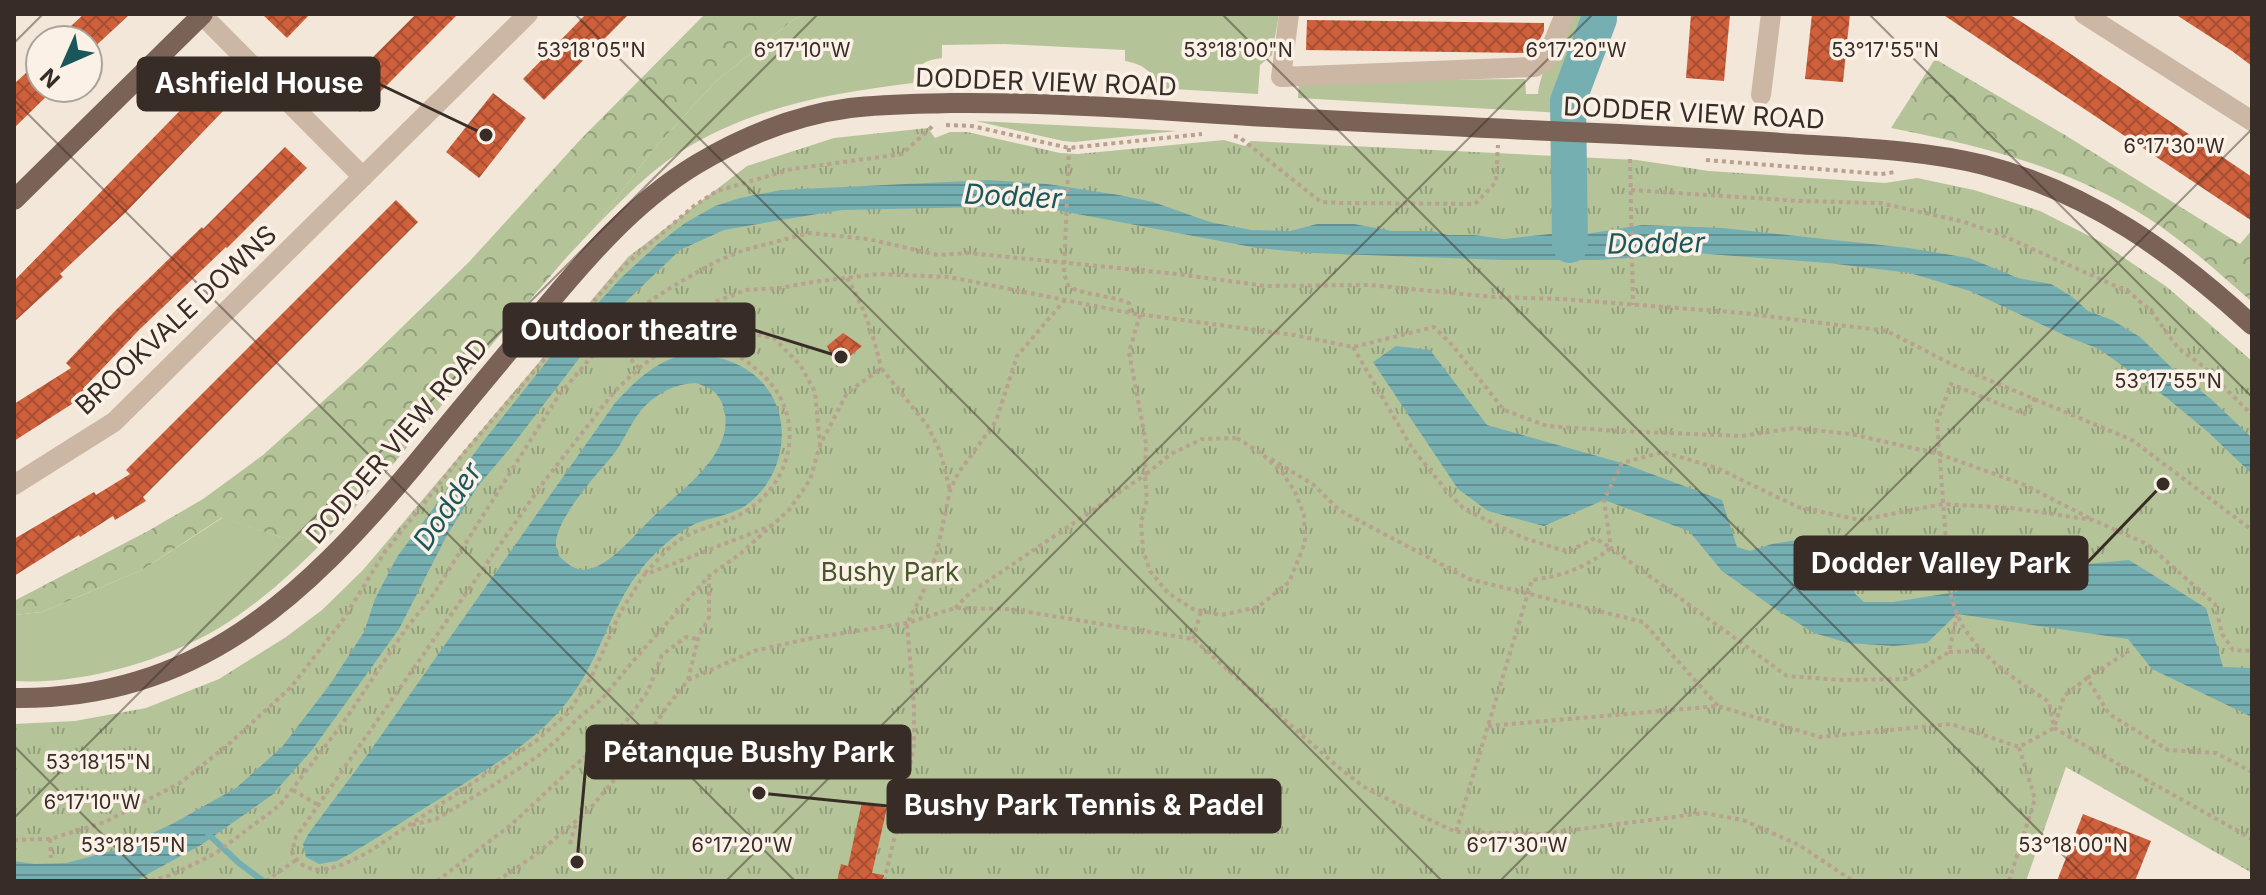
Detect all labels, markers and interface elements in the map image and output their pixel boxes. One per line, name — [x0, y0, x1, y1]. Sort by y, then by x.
north arrow — [24, 24, 104, 104]
text: 53°18'05"N — [537, 38, 646, 62]
text: 6°17'10"W — [754, 38, 851, 62]
text: 53°18'00"N — [1183, 38, 1293, 62]
text: 6°17'20"W — [1526, 38, 1627, 62]
text: 53°17'55"N — [1831, 38, 1939, 62]
callout: Ashfield House — [138, 58, 379, 110]
street label: DODDER VIEW ROAD — [915, 61, 1177, 102]
text: N — [35, 63, 65, 93]
text: Ashfield House — [154, 66, 364, 100]
street label: DODDER VIEW ROAD — [1563, 90, 1826, 135]
text: 6°17'30"W — [2124, 134, 2225, 158]
water label: Dodder — [963, 176, 1064, 216]
street label: BROOKVALE DOWNS — [69, 219, 282, 421]
water label: Dodder — [1607, 225, 1707, 261]
callout: Outdoor theatre — [504, 304, 754, 356]
text: Outdoor theatre — [520, 313, 738, 347]
street label: DODDER VIEW ROAD — [299, 332, 494, 550]
text: 53°17'55"N — [2114, 369, 2222, 393]
water label: Dodder — [406, 455, 489, 556]
callout: Dodder Valley Park — [1795, 537, 2087, 589]
text: Dodder Valley Park — [1811, 546, 2072, 580]
park label: Bushy Park — [821, 556, 959, 587]
callout: Pétanque Bushy Park — [587, 726, 910, 778]
text: Pétanque Bushy Park — [603, 735, 895, 769]
text: 53°18'15"N — [46, 750, 150, 774]
callout: Bushy Park Tennis & Padel — [888, 780, 1280, 832]
text: Bushy Park Tennis & Padel — [904, 788, 1264, 822]
text: 6°17'10"W — [44, 790, 141, 814]
text: 53°18'15"N — [81, 833, 185, 857]
text: 6°17'20"W — [692, 833, 793, 857]
text: 6°17'30"W — [1467, 833, 1568, 857]
text: 53°18'00"N — [2018, 833, 2128, 857]

